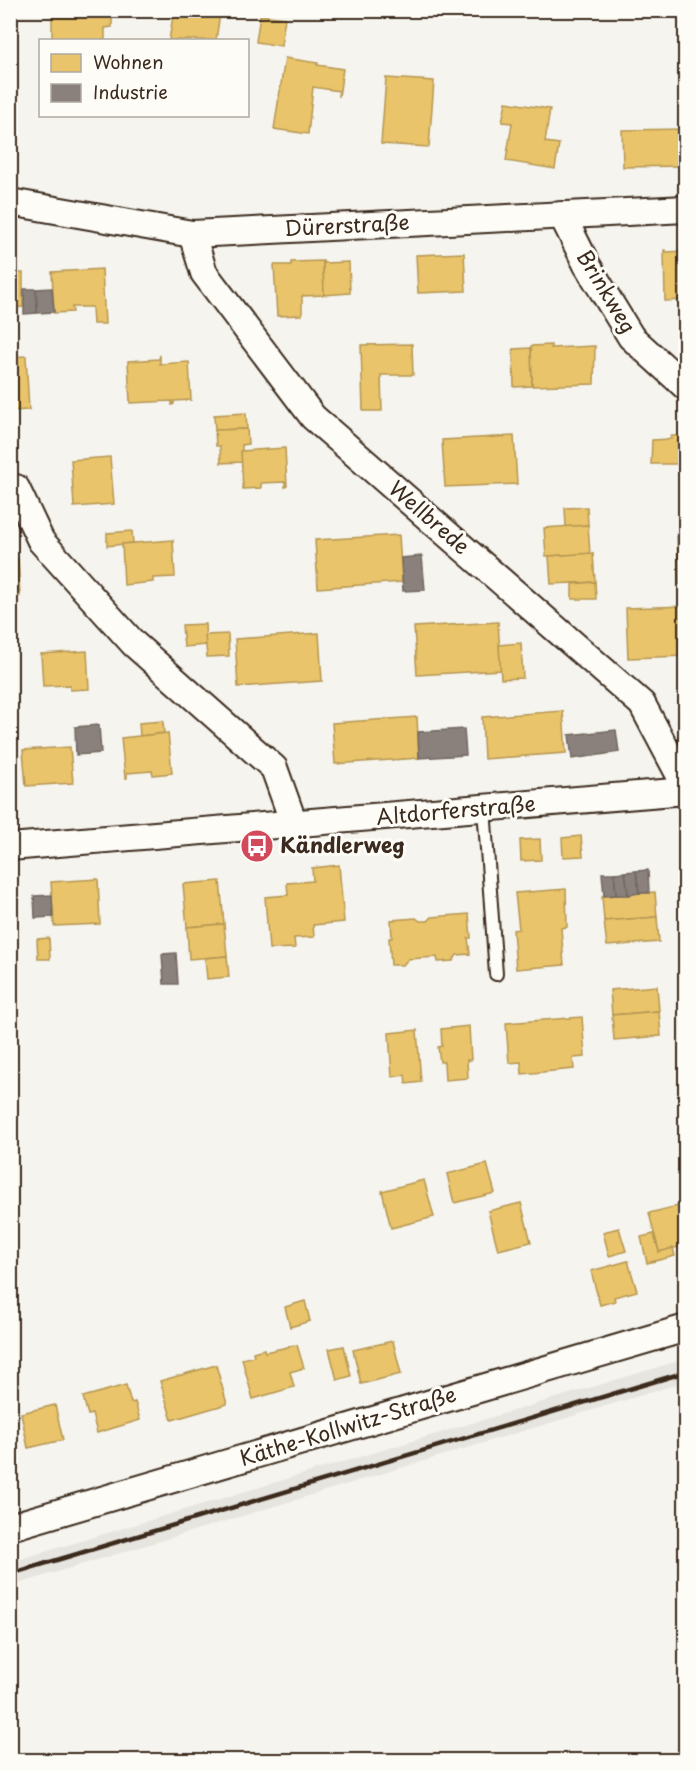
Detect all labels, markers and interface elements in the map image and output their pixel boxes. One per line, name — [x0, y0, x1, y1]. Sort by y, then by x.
legend — [39, 39, 249, 117]
text: Wohnen — [93, 48, 164, 75]
text: Industrie — [93, 78, 168, 105]
street label: Dürerstraße — [284, 205, 410, 243]
street label: Brinkweg — [570, 243, 645, 339]
street label: Wellbrede — [383, 472, 478, 561]
street label: Altdorferstraße — [375, 786, 537, 832]
bus stop icon: Kändlerweg — [239, 828, 275, 864]
place label: Kändlerweg — [280, 828, 405, 860]
street label: Käthe-Kollwitz-Straße — [235, 1377, 460, 1473]

